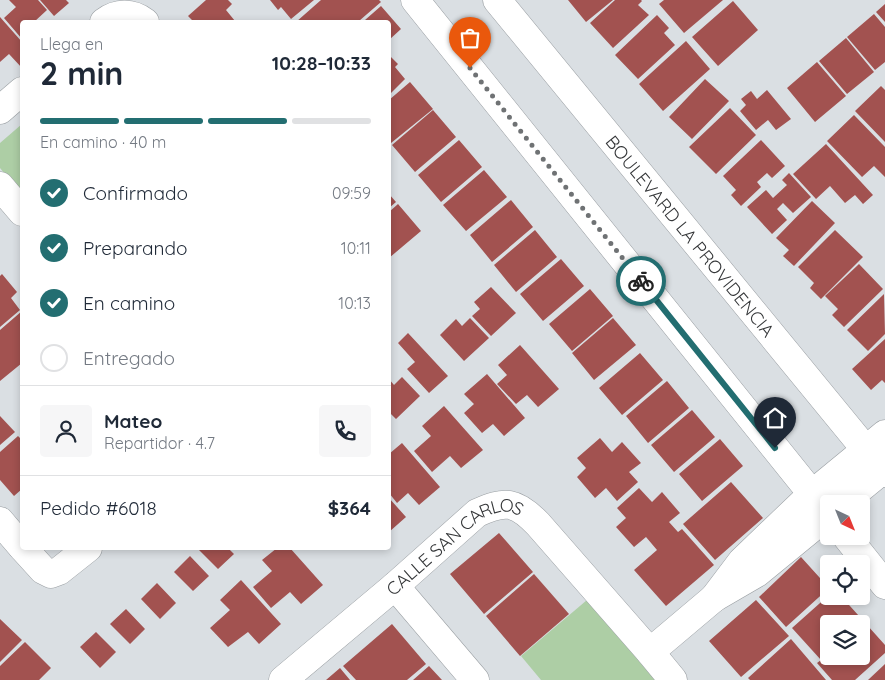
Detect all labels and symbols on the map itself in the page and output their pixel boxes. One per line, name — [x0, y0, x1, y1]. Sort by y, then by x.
pin — [449, 17, 491, 68]
street label: BOULEVARD LA PROVIDENCIA — [601, 130, 780, 342]
courier — [616, 256, 666, 306]
pin — [754, 397, 796, 448]
street label: CALLE SAN CARLOS — [381, 493, 528, 600]
north arrow — [820, 495, 870, 545]

